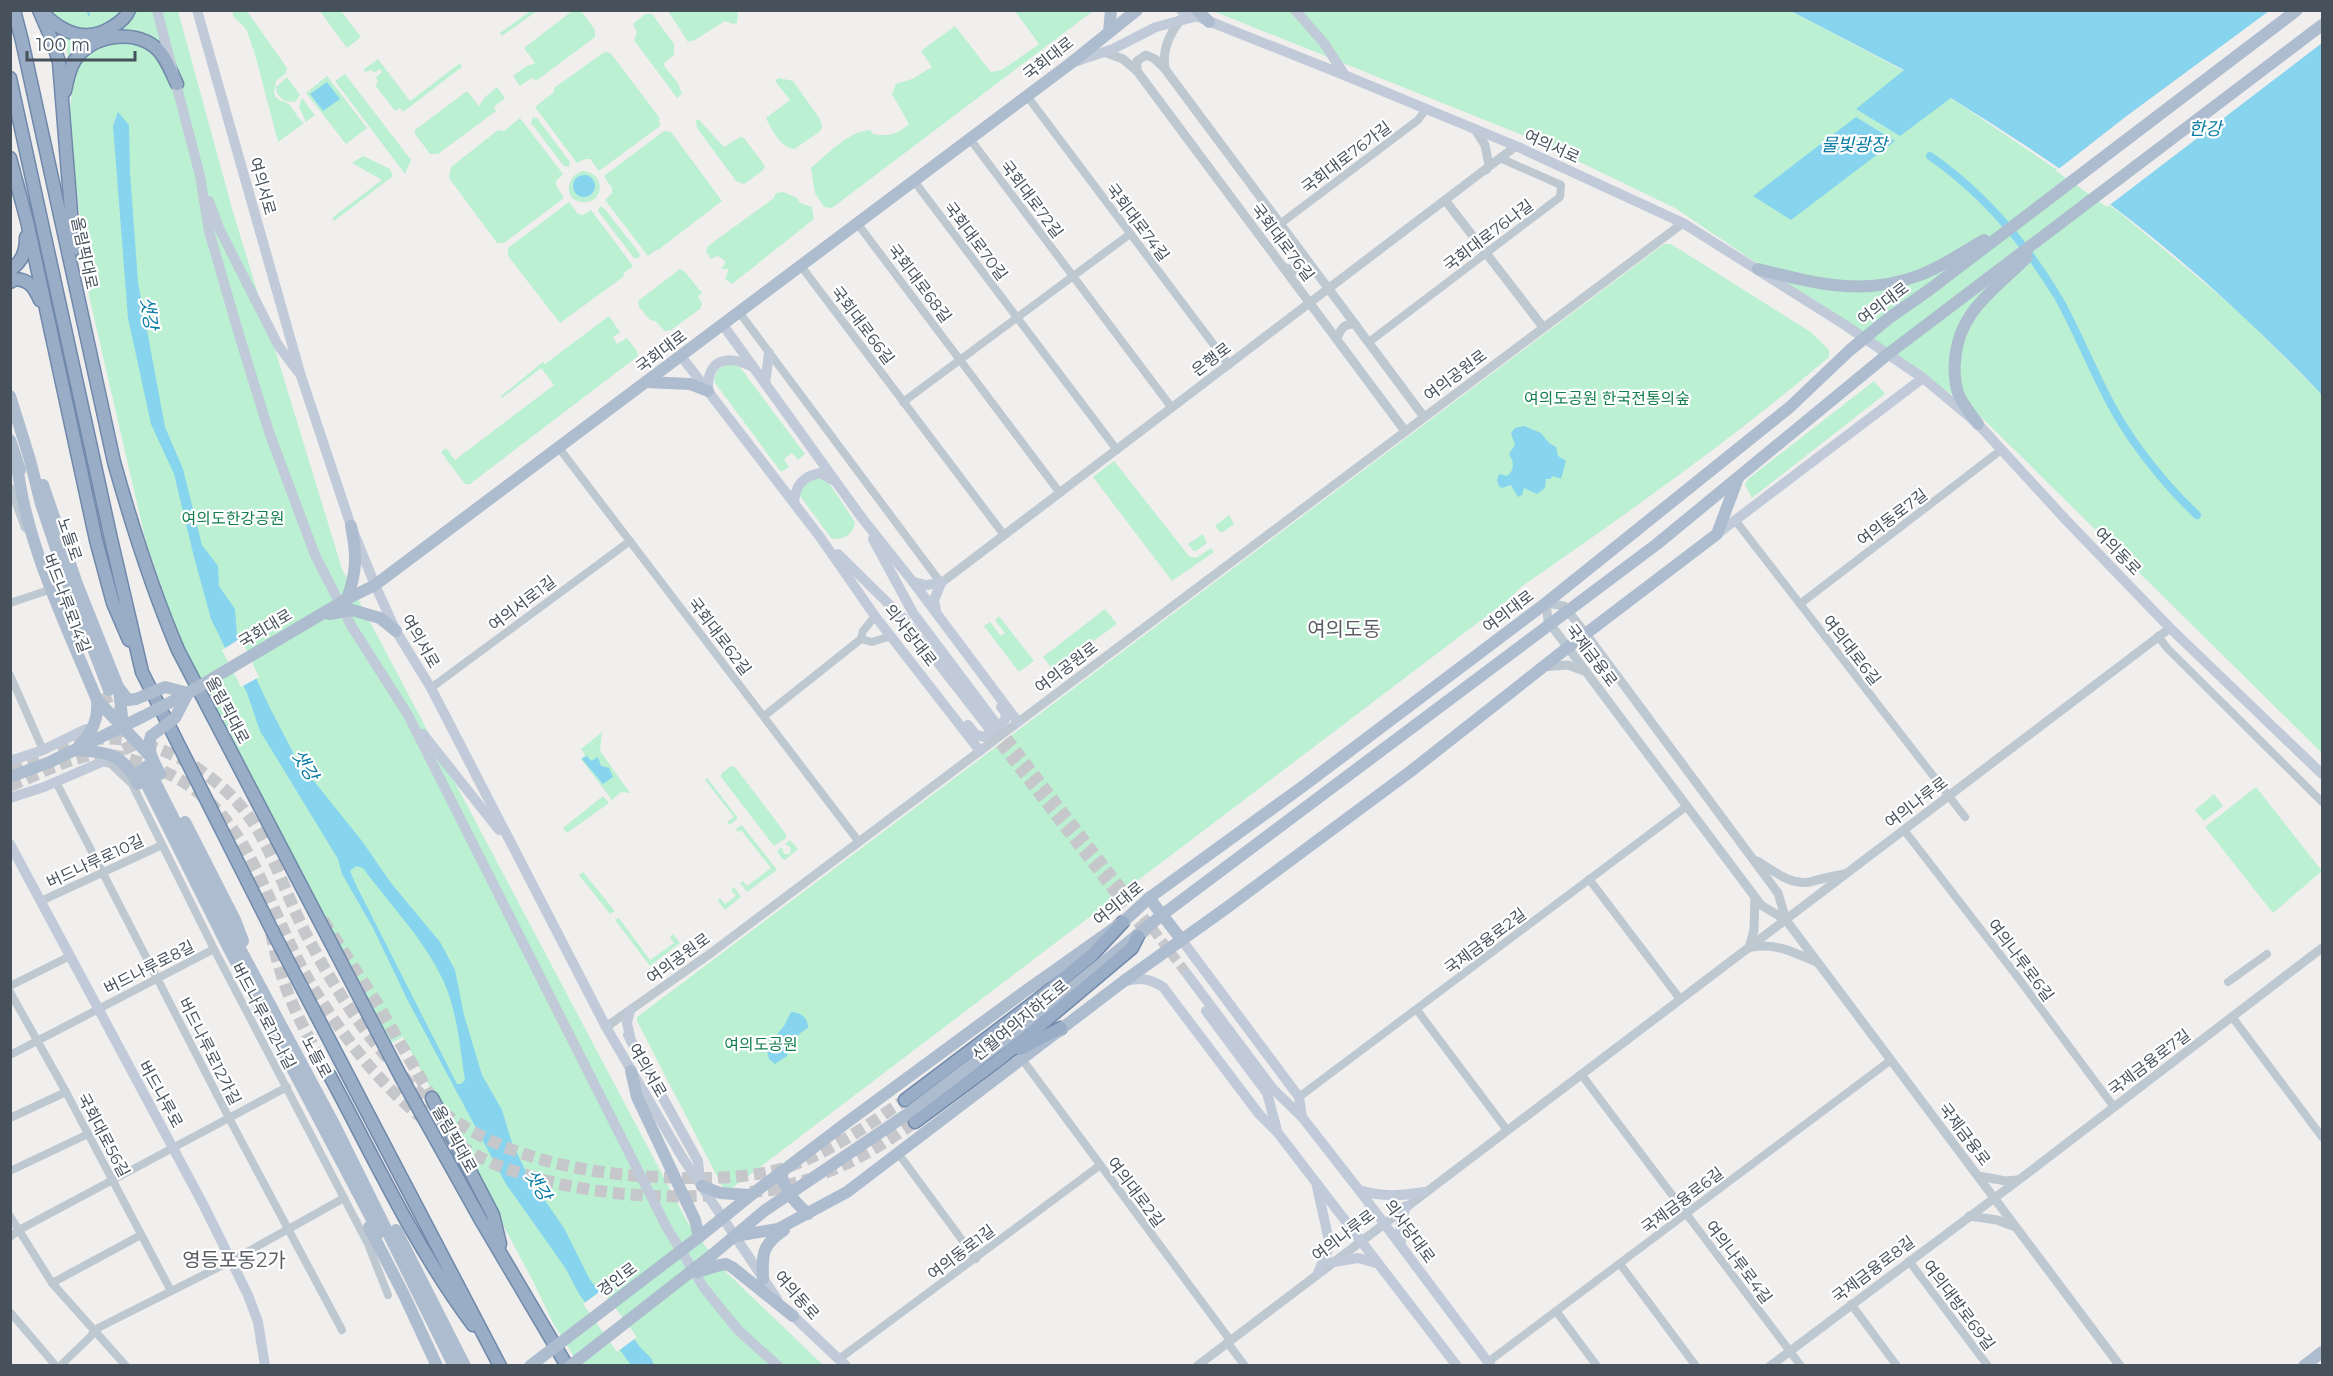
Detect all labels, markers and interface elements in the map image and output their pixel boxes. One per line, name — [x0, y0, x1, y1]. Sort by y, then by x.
scale bar — [27, 24, 135, 62]
street label: 국회대로 — [1019, 33, 1078, 84]
text: 100 m — [36, 34, 90, 56]
street label: 국회대로76가길 — [1298, 118, 1395, 197]
water label: 한강 — [2188, 118, 2224, 140]
street label: 여의서로 — [1521, 126, 1583, 167]
water label: 물빛광장 — [1821, 134, 1890, 156]
street label: 여의서로 — [245, 155, 280, 217]
street label: 국회대로72길 — [996, 157, 1067, 242]
street label: 국회대로74길 — [1102, 180, 1173, 265]
street label: 국회대로76나길 — [1440, 196, 1537, 275]
street label: 국회대로70길 — [940, 198, 1011, 284]
street label: 국회대로76길 — [1247, 200, 1318, 285]
street label: 올림픽대로 — [68, 215, 102, 291]
street label: 국회대로68길 — [884, 240, 955, 326]
street label: 여의대로 — [1854, 278, 1913, 329]
street label: 국회대로66길 — [827, 282, 898, 368]
water label: 샛강 — [136, 295, 163, 333]
street label: 국회대로 — [632, 326, 691, 377]
street label: 은행로 — [1188, 338, 1235, 380]
street label: 여의공원로 — [1420, 345, 1491, 405]
park label: 여의도공원 한국전통의숲 — [1524, 389, 1690, 408]
street label: 여의동로7길 — [1853, 485, 1931, 550]
park label: 여의도한강공원 — [181, 509, 285, 528]
street label: 노들로 — [53, 515, 86, 563]
street label: 여의동로 — [2090, 524, 2145, 579]
street label: 버드나루로14길 — [39, 551, 94, 655]
street label: 여의서로1길 — [485, 572, 560, 635]
street label: 여의대로 — [1479, 586, 1538, 637]
street label: 국회대로62길 — [684, 594, 755, 679]
street label: 의사당대로 — [880, 600, 941, 670]
street label: 국회대로 — [235, 605, 296, 652]
street label: 여의서로 — [398, 611, 444, 672]
street label: 여의대로6길 — [1818, 612, 1885, 689]
district label: 여의도동 — [1307, 617, 1381, 641]
street label: 국제금융로 — [1562, 620, 1622, 691]
street label: 여의공원로 — [1031, 637, 1102, 697]
street label: 올림픽대로 — [202, 673, 253, 747]
water label: 샛강 — [287, 745, 324, 787]
street label: 여의나루로 — [1881, 772, 1952, 832]
street label: 버드나루로10길 — [44, 831, 147, 892]
street label: 여의대로 — [1089, 877, 1147, 929]
street label: 국제금융로2길 — [1441, 904, 1530, 978]
street label: 여의나루로6길 — [1984, 915, 2058, 1005]
street label: 여의공원로 — [643, 929, 714, 988]
street label: 버드나루로8길 — [101, 937, 197, 998]
street label: 버드나루로12나길 — [227, 960, 300, 1073]
street label: 신월여의지하도로 — [969, 976, 1072, 1065]
street label: 버드나루로12가길 — [174, 994, 245, 1108]
street label: 국제금융로7길 — [2105, 1025, 2194, 1099]
street label: 노들로 — [298, 1033, 335, 1081]
park label: 여의도공원 — [724, 1035, 798, 1054]
street label: 여의서로 — [625, 1040, 671, 1101]
street label: 버드나루로 — [134, 1057, 187, 1131]
street label: 국회대로56길 — [73, 1090, 134, 1180]
street label: 국제금융로 — [1935, 1099, 1995, 1170]
street label: 올림픽대로 — [428, 1102, 481, 1176]
street label: 여의대로2길 — [1103, 1154, 1168, 1231]
street label: 국제금융로6길 — [1637, 1163, 1727, 1237]
water label: 샛강 — [520, 1165, 557, 1207]
street label: 의사당대로 — [1380, 1196, 1439, 1267]
street label: 여의나루로 — [1308, 1205, 1379, 1265]
street label: 여의나루로4길 — [1701, 1217, 1776, 1308]
street label: 여의동로1길 — [924, 1221, 999, 1284]
street label: 국제금융로8길 — [1828, 1232, 1918, 1307]
district label: 영등포동2가 — [182, 1248, 286, 1272]
street label: 여의대방로69길 — [1919, 1257, 1999, 1354]
street label: 경인로 — [594, 1258, 641, 1300]
street label: 여의동로 — [770, 1267, 823, 1324]

